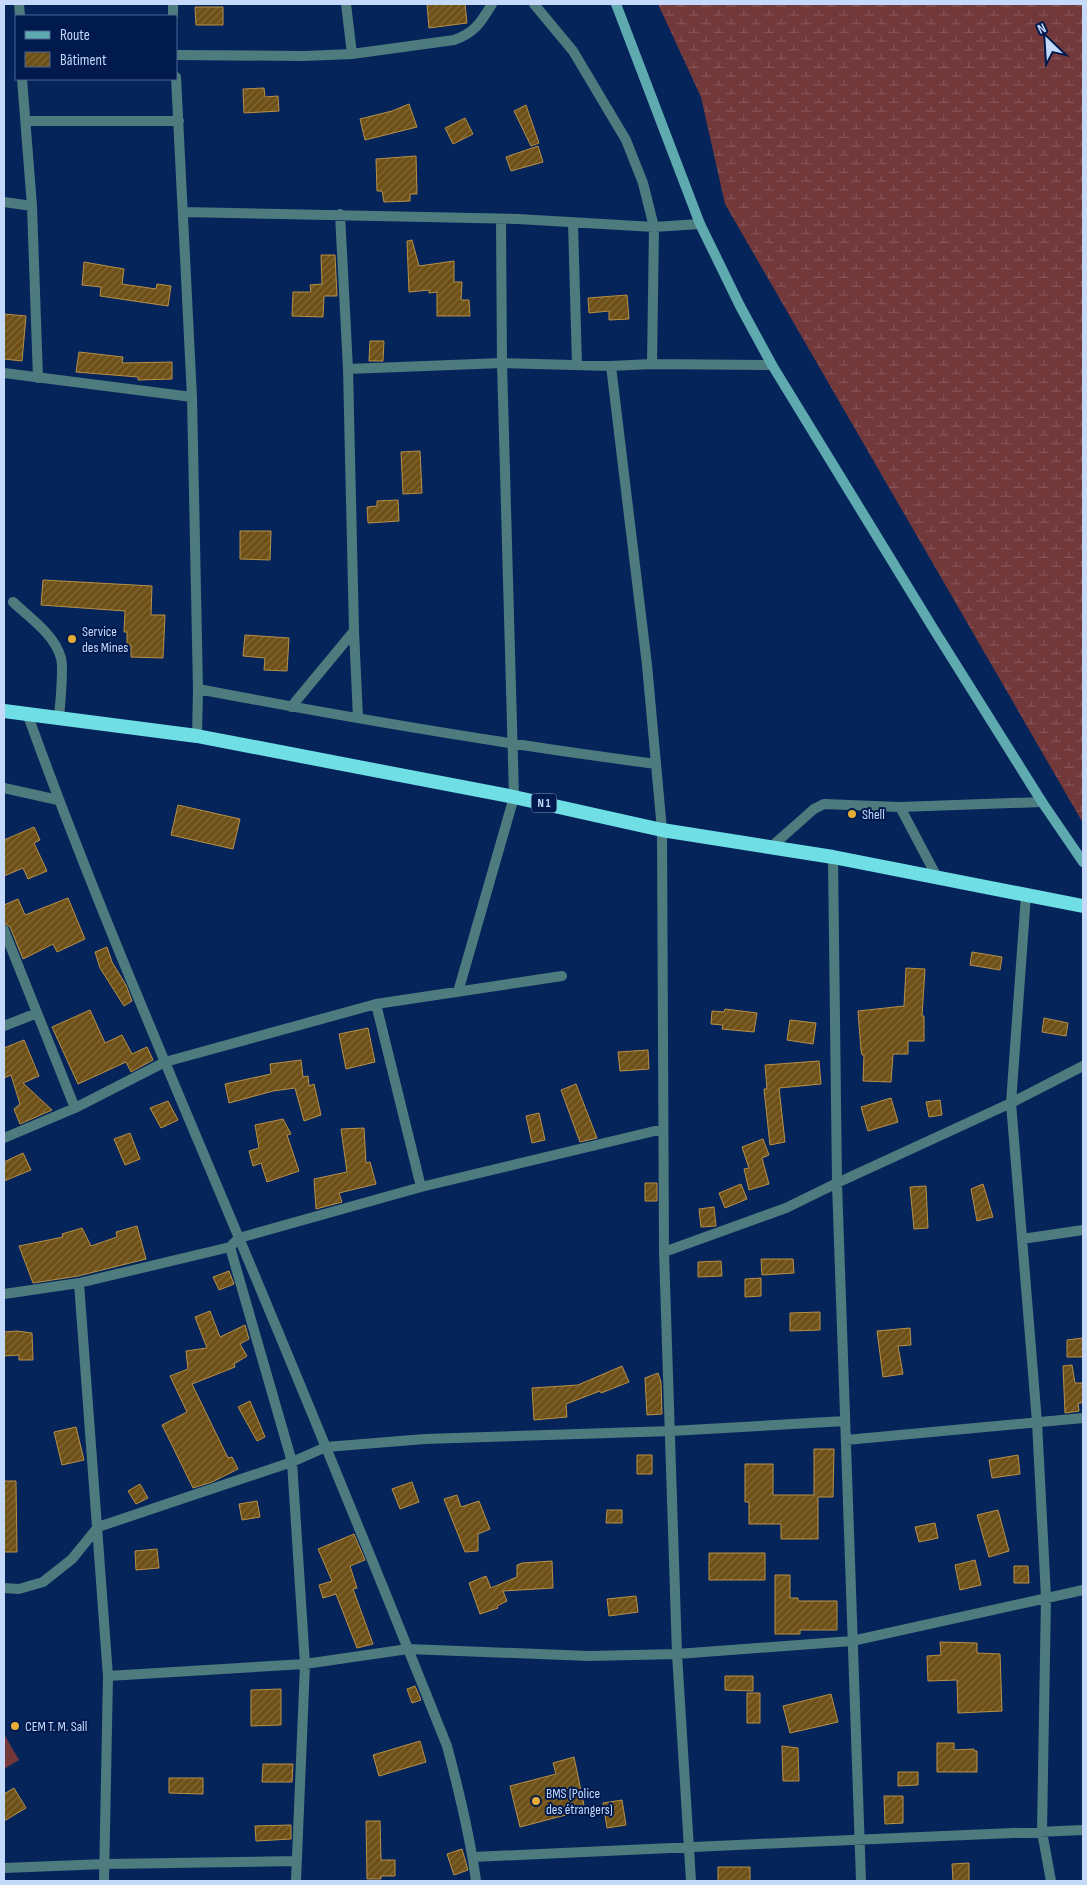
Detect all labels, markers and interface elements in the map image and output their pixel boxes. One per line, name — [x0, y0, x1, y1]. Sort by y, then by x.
legend — [15, 15, 178, 80]
north arrow — [1022, 15, 1072, 65]
text: N — [1035, 19, 1049, 38]
text: Route — [60, 26, 90, 45]
text: Bâtiment — [60, 51, 107, 70]
place label: Service des Mines — [82, 623, 128, 656]
marker: Service des Mines — [66, 633, 78, 645]
road number: N 1 — [532, 794, 556, 812]
place label: Shell — [862, 806, 885, 823]
marker: Shell — [846, 808, 858, 820]
place label: CEM T. M. Sall — [25, 1718, 87, 1735]
marker: CEM T. M. Sall — [9, 1720, 21, 1732]
place label: BMS (Police des étrangers) — [546, 1785, 613, 1818]
marker: BMS (Police des étrangers) — [530, 1795, 542, 1807]

